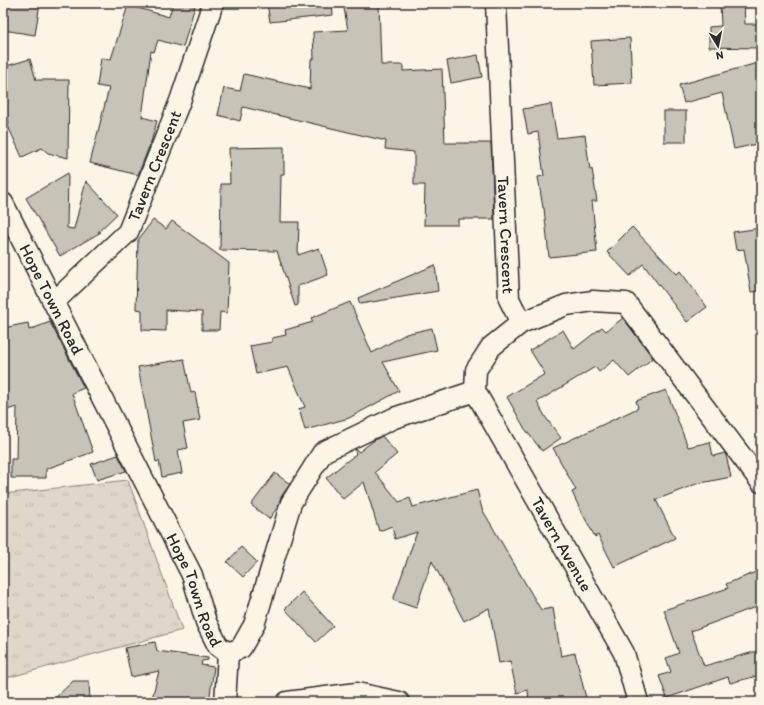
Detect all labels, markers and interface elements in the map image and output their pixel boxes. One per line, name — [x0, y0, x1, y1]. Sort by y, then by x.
north arrow — [698, 26, 738, 66]
text: N — [715, 48, 724, 62]
street label: Tavern Crescent — [123, 107, 186, 224]
street label: Tavern Crescent — [494, 175, 519, 295]
street label: Hope Town Road — [15, 241, 89, 359]
street label: Tavern Avenue — [527, 493, 597, 595]
street label: Hope Town Road — [162, 529, 227, 651]

